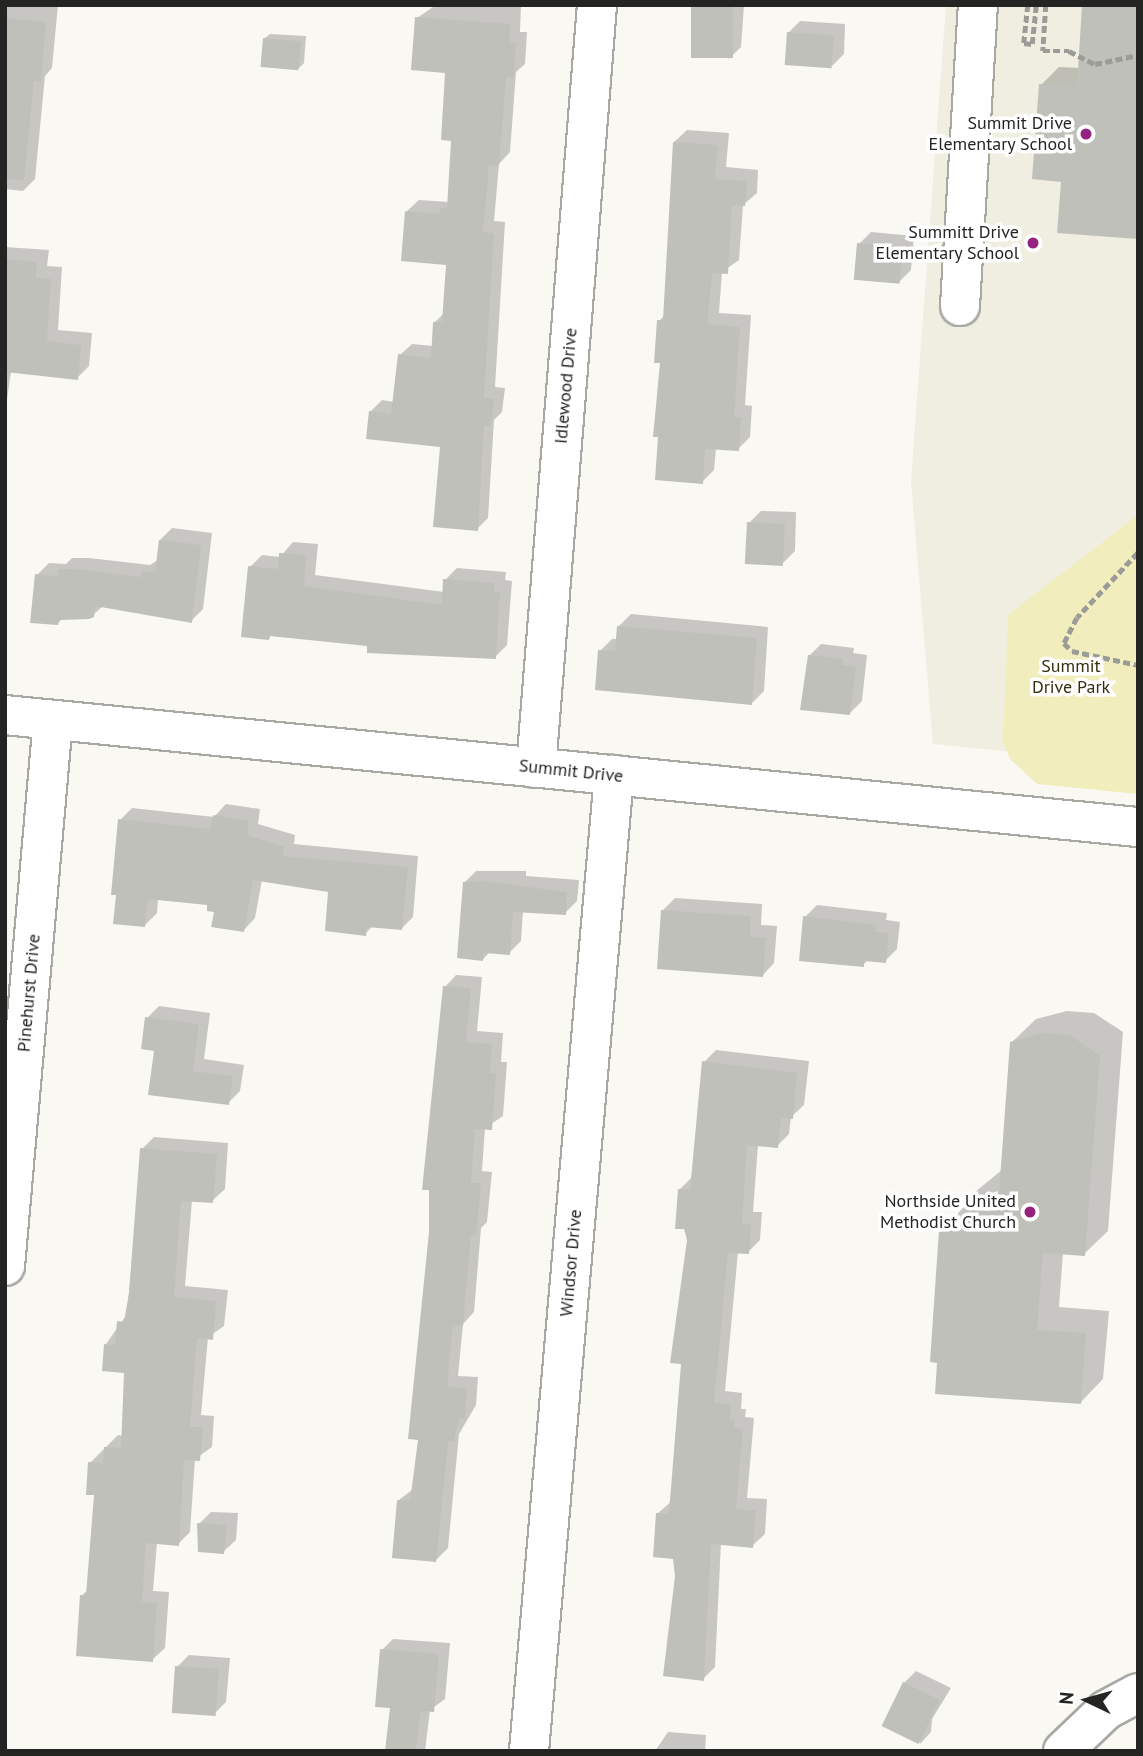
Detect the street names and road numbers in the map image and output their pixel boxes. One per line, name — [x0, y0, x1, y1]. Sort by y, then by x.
street label: Idlewood Drive — [550, 327, 582, 445]
street label: Summit Drive — [518, 755, 624, 787]
street label: Pinehurst Drive — [13, 933, 45, 1053]
street label: Windsor Drive — [556, 1208, 586, 1318]

